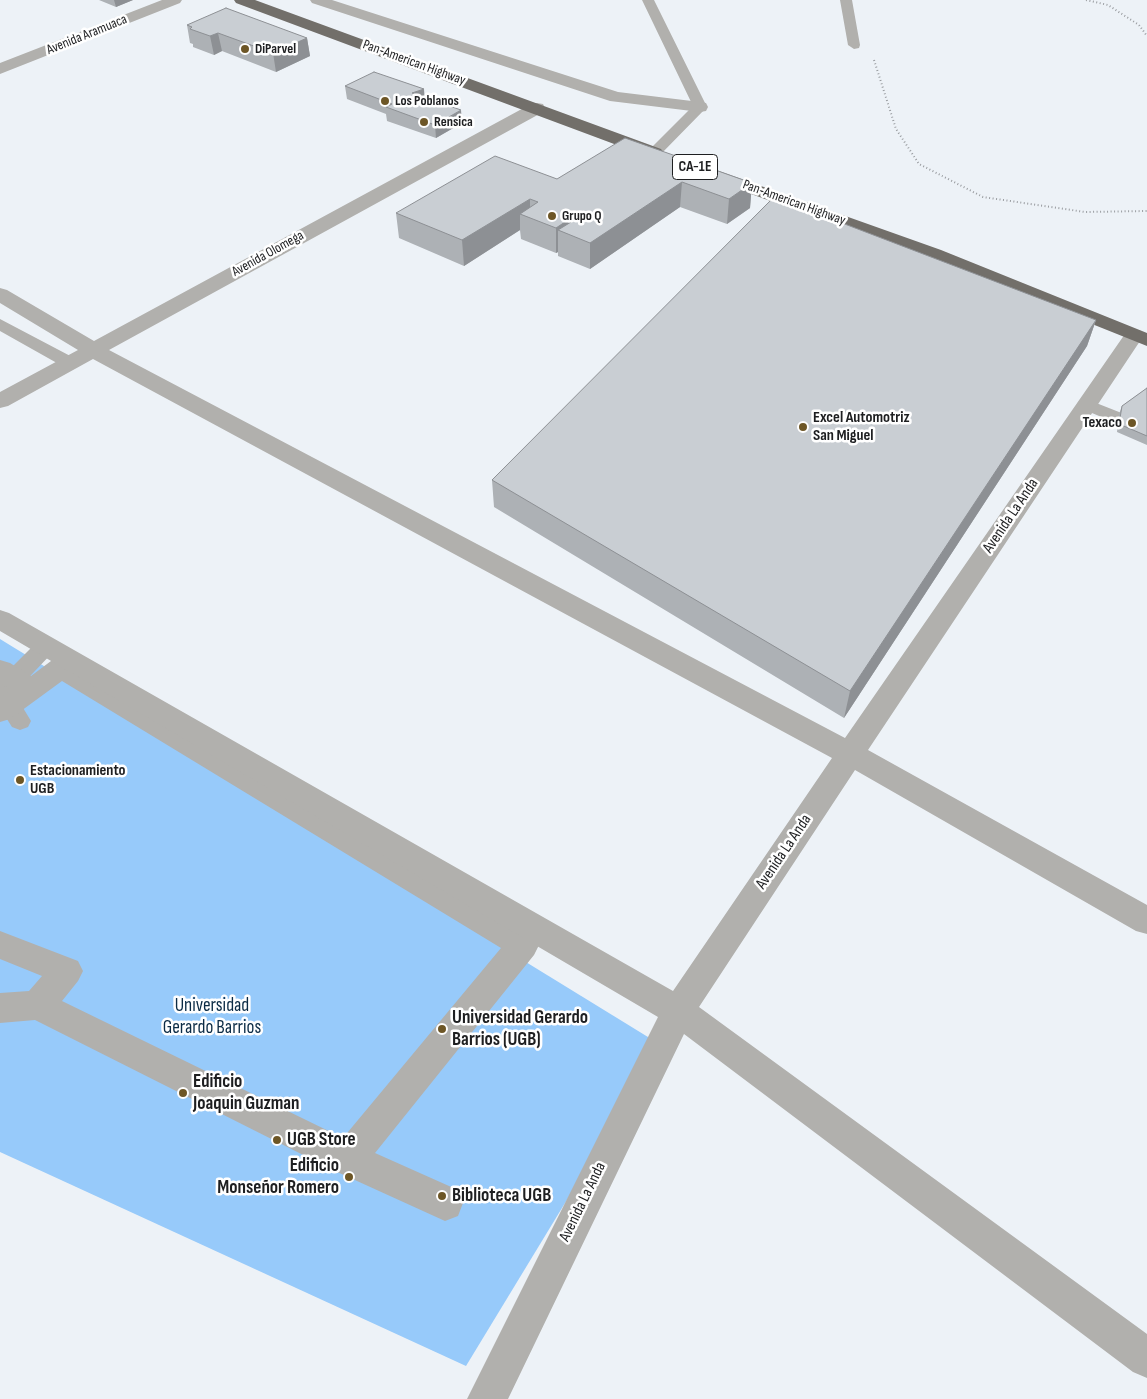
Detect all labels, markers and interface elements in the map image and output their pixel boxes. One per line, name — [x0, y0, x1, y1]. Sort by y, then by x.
street label: Avenida Aramuaca — [44, 11, 130, 59]
street label: Pan-American Highway — [360, 37, 468, 89]
place label: DiParvel — [255, 41, 296, 57]
marker: DiParvel — [239, 43, 251, 55]
place label: Los Poblanos — [395, 93, 459, 109]
marker: Los Poblanos — [379, 95, 391, 107]
place label: Rensica — [434, 114, 473, 130]
marker: Rensica — [418, 116, 430, 128]
road number: CA-1E — [672, 154, 718, 180]
street label: Pan-American Highway — [740, 177, 848, 229]
place label: Grupo Q — [562, 208, 601, 224]
marker: Grupo Q — [546, 210, 558, 222]
street label: Avenida Olomega — [229, 227, 307, 281]
place label: Excel Automotriz San Miguel — [813, 408, 910, 446]
place label: Texaco — [1083, 413, 1122, 433]
marker: Texaco — [1126, 417, 1138, 429]
marker: Excel Automotriz San Miguel — [797, 421, 809, 433]
street label: Avenida La Anda — [979, 475, 1043, 557]
place label: Estacionamiento UGB — [30, 761, 126, 799]
marker: Estacionamiento UGB — [14, 774, 26, 786]
street label: Avenida La Anda — [752, 811, 816, 893]
park label: Universidad Gerardo Barrios — [163, 995, 261, 1039]
place label: Universidad Gerardo Barrios (UGB) — [452, 1007, 588, 1051]
marker: Universidad Gerardo Barrios (UGB) — [436, 1023, 448, 1035]
place label: Edificio Joaquin Guzman — [193, 1071, 300, 1115]
marker: Edificio Joaquin Guzman — [177, 1087, 189, 1099]
place label: UGB Store — [287, 1129, 356, 1151]
marker: UGB Store — [271, 1134, 283, 1146]
place label: Edificio Monseñor Romero — [217, 1155, 339, 1199]
street label: Avenida La Anda — [556, 1159, 610, 1245]
marker: Edificio Monseñor Romero — [343, 1171, 355, 1183]
place label: Biblioteca UGB — [452, 1185, 551, 1207]
marker: Biblioteca UGB — [436, 1190, 448, 1202]

